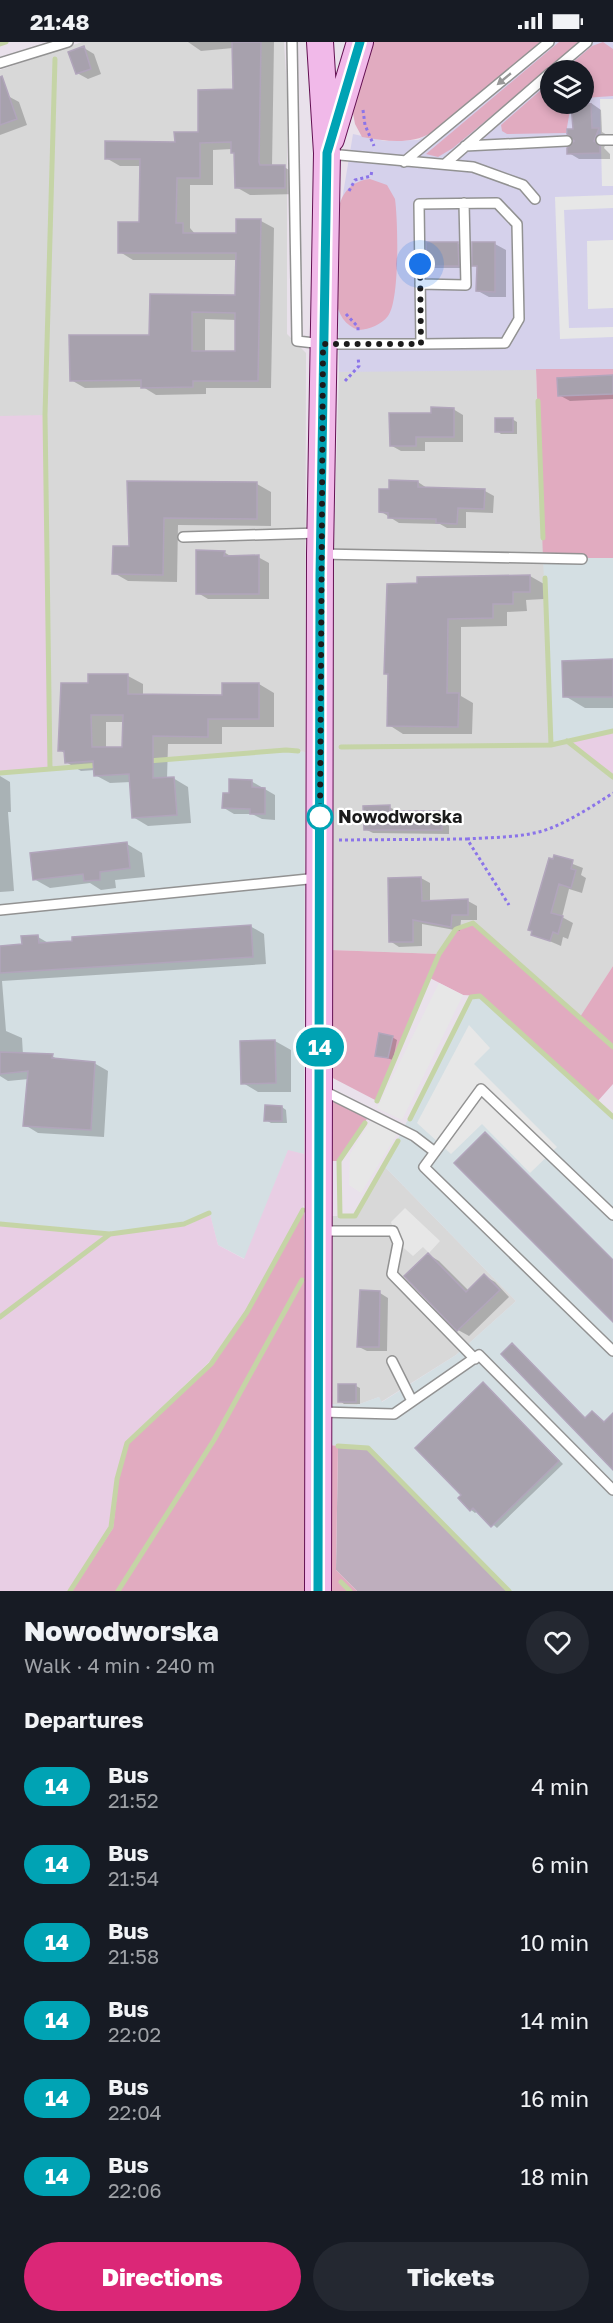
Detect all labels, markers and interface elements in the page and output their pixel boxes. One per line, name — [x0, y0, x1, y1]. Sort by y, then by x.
text: 21:48 — [30, 8, 90, 35]
map controls — [540, 60, 594, 114]
button: layers — [540, 60, 594, 114]
one-way arrow — [496, 73, 511, 85]
your location — [405, 249, 435, 279]
marker: Nowodworska — [307, 804, 333, 830]
place label: Nowodworska — [338, 805, 463, 827]
line badge: 14 — [293, 1028, 347, 1066]
text: 14 — [308, 1034, 332, 1060]
button: heart — [526, 1611, 589, 1674]
text: Nowodworska — [24, 1614, 219, 1647]
text: Walk · 4 min · 240 m — [24, 1653, 215, 1677]
text: Departures — [24, 1706, 143, 1733]
text: Bus — [108, 1761, 149, 1788]
text: 14 — [45, 1773, 69, 1799]
text: 4 min — [531, 1773, 589, 1800]
text: 21:52 — [108, 1788, 159, 1812]
text: Bus — [108, 1839, 149, 1866]
text: 14 — [45, 1851, 69, 1877]
text: 6 min — [531, 1851, 589, 1878]
text: 21:54 — [108, 1866, 159, 1890]
text: Bus — [108, 1917, 149, 1944]
text: 14 — [45, 1929, 69, 1955]
text: 10 min — [520, 1929, 589, 1956]
text: 21:58 — [108, 1944, 159, 1968]
text: Bus — [108, 1995, 149, 2022]
text: 14 — [45, 2007, 69, 2033]
text: 14 min — [521, 2007, 589, 2034]
text: 22:02 — [108, 2022, 161, 2046]
text: Bus — [108, 2073, 149, 2100]
text: 14 — [45, 2085, 69, 2111]
text: 16 min — [521, 2085, 589, 2112]
text: 22:04 — [108, 2100, 162, 2124]
text: Bus — [108, 2151, 149, 2178]
text: 14 — [45, 2163, 69, 2189]
text: 18 min — [521, 2163, 589, 2190]
text: 22:06 — [108, 2178, 162, 2202]
button: Directions — [24, 2242, 301, 2311]
button: Tickets — [313, 2242, 589, 2311]

